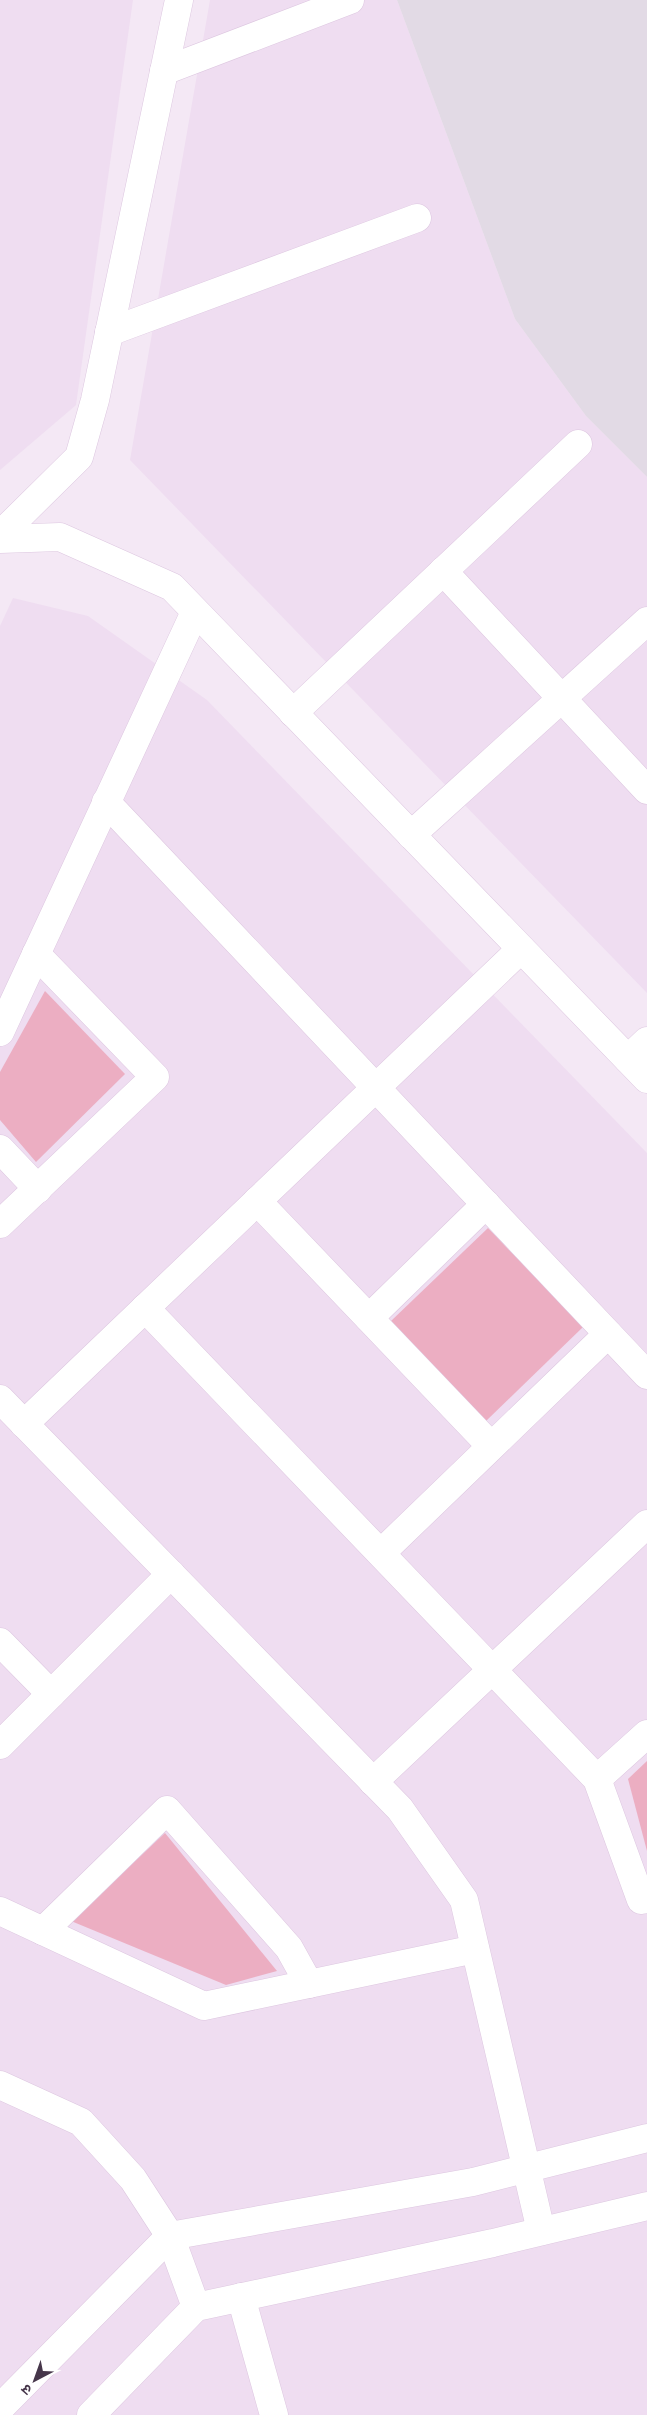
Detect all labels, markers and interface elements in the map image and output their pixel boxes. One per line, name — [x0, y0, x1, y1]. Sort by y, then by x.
north arrow — [10, 2355, 60, 2405]
text: उ — [18, 2380, 35, 2399]

